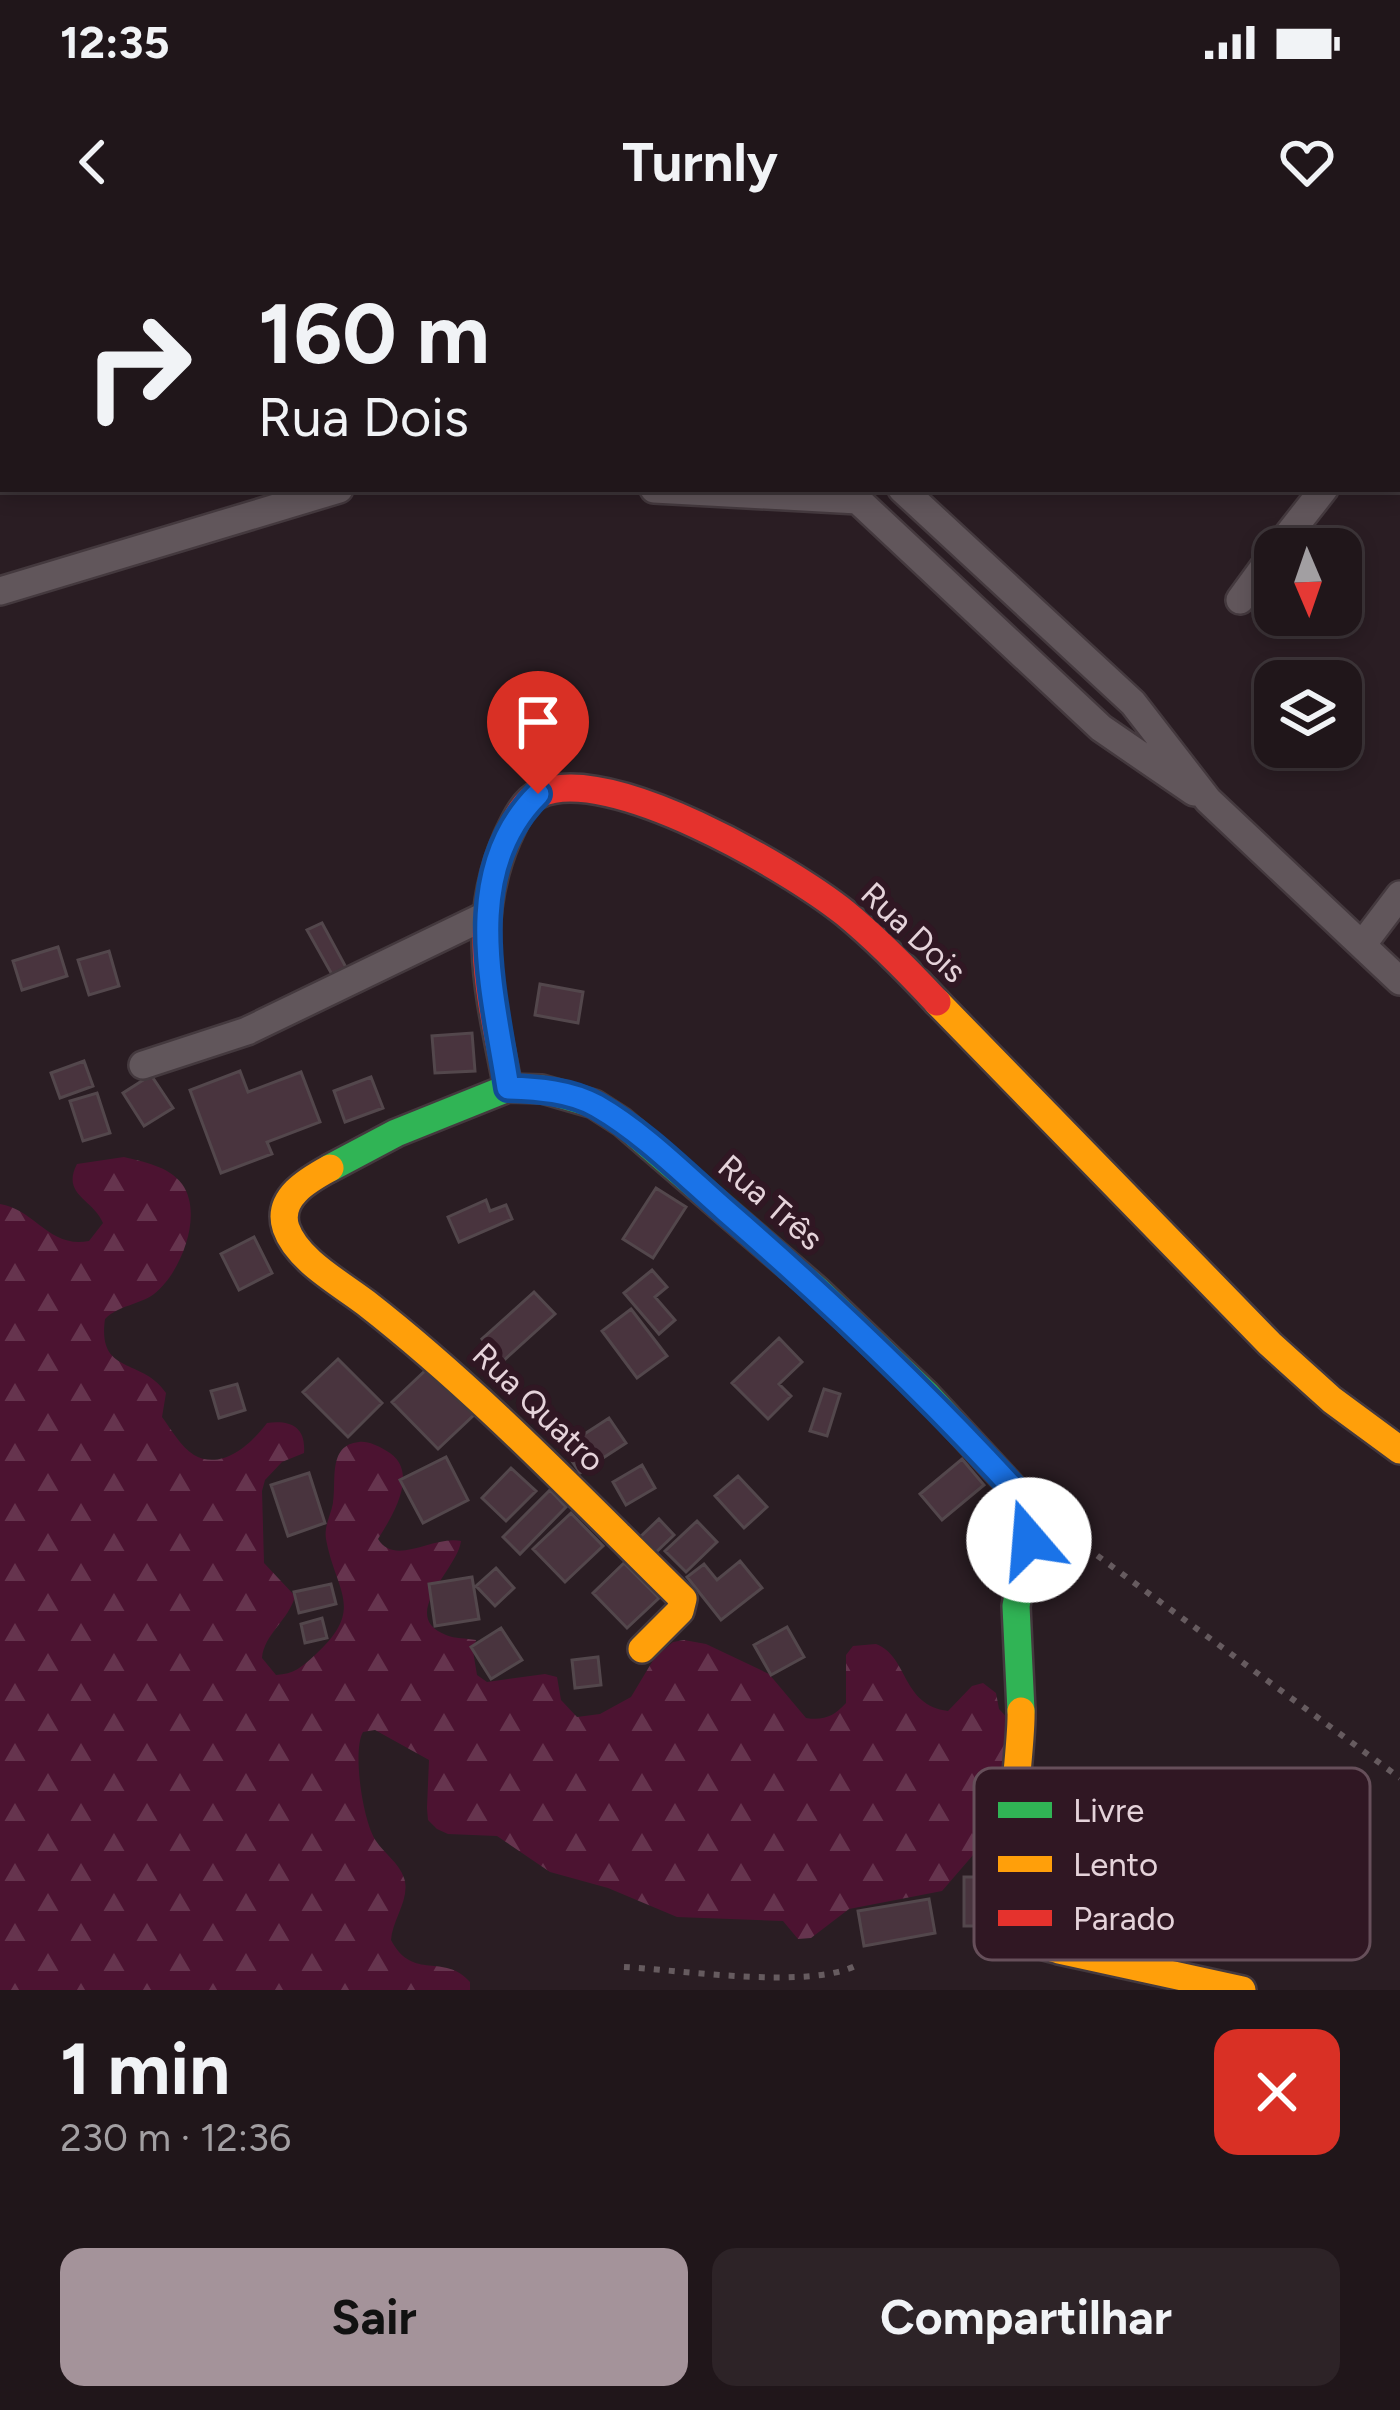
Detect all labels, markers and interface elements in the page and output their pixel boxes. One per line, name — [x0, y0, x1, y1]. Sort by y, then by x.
text: 12:35 — [60, 15, 170, 69]
icon: back — [60, 129, 126, 195]
icon: heart — [1274, 129, 1340, 195]
text: Turnly — [622, 130, 778, 195]
text: 160 m — [258, 283, 490, 384]
icon: right — [60, 288, 216, 444]
text: Rua Dois — [258, 385, 469, 450]
north arrow — [1254, 528, 1362, 636]
map controls — [1254, 528, 1362, 768]
button: layers — [1254, 660, 1362, 768]
pin — [487, 671, 589, 794]
icon: arrive — [505, 689, 571, 755]
street label: Rua Dois — [853, 874, 974, 991]
street label: Rua Três — [711, 1147, 831, 1258]
street label: Rua Quatro — [465, 1335, 613, 1480]
position arrow — [966, 1477, 1092, 1603]
legend — [974, 1768, 1370, 1960]
text: Livre — [1073, 1791, 1144, 1830]
text: Lento — [1073, 1845, 1158, 1884]
text: Parado — [1073, 1899, 1175, 1938]
text: 1 min — [60, 2026, 230, 2112]
button: close — [1214, 2029, 1340, 2155]
text: 230 m · 12:36 — [60, 2114, 291, 2161]
button: Sair — [60, 2248, 688, 2386]
button: Compartilhar — [712, 2248, 1340, 2386]

